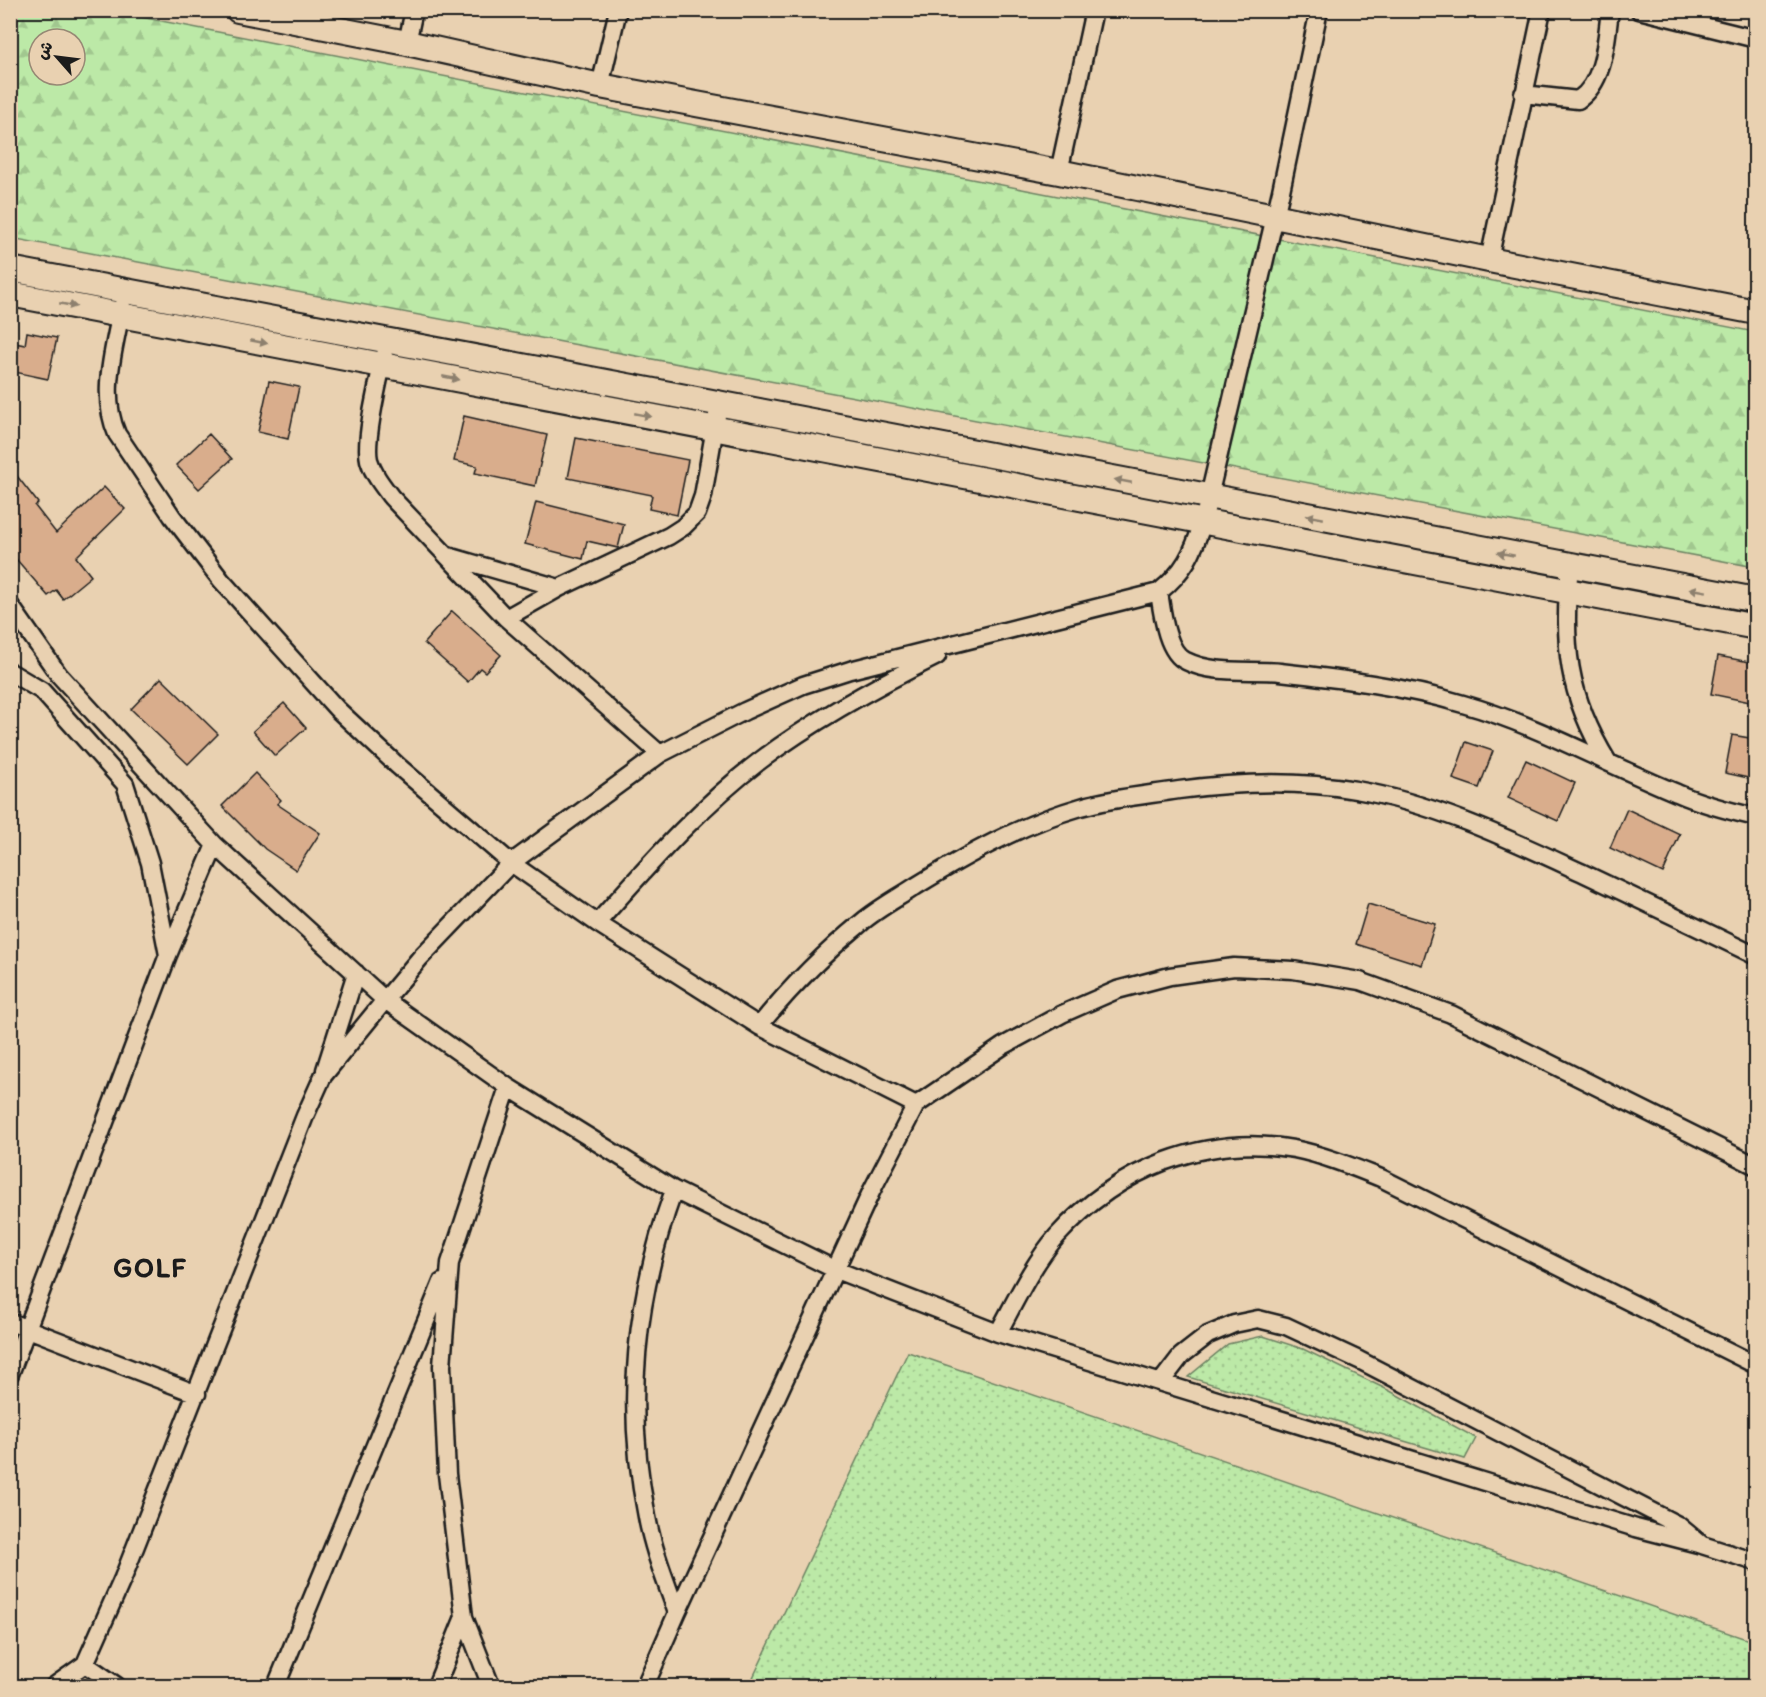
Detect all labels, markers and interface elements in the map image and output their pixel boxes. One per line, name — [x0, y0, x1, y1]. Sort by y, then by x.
north arrow — [27, 27, 87, 87]
text: ش — [32, 38, 57, 62]
one-way arrow — [59, 301, 78, 310]
one-way arrow — [250, 338, 269, 347]
one-way arrow — [442, 374, 461, 383]
one-way arrow — [633, 411, 652, 420]
one-way arrow — [1114, 476, 1133, 485]
one-way arrow — [1305, 512, 1324, 521]
one-way arrow — [1497, 549, 1516, 558]
one-way arrow — [1688, 585, 1707, 594]
district label: GOLF — [113, 1250, 187, 1284]

